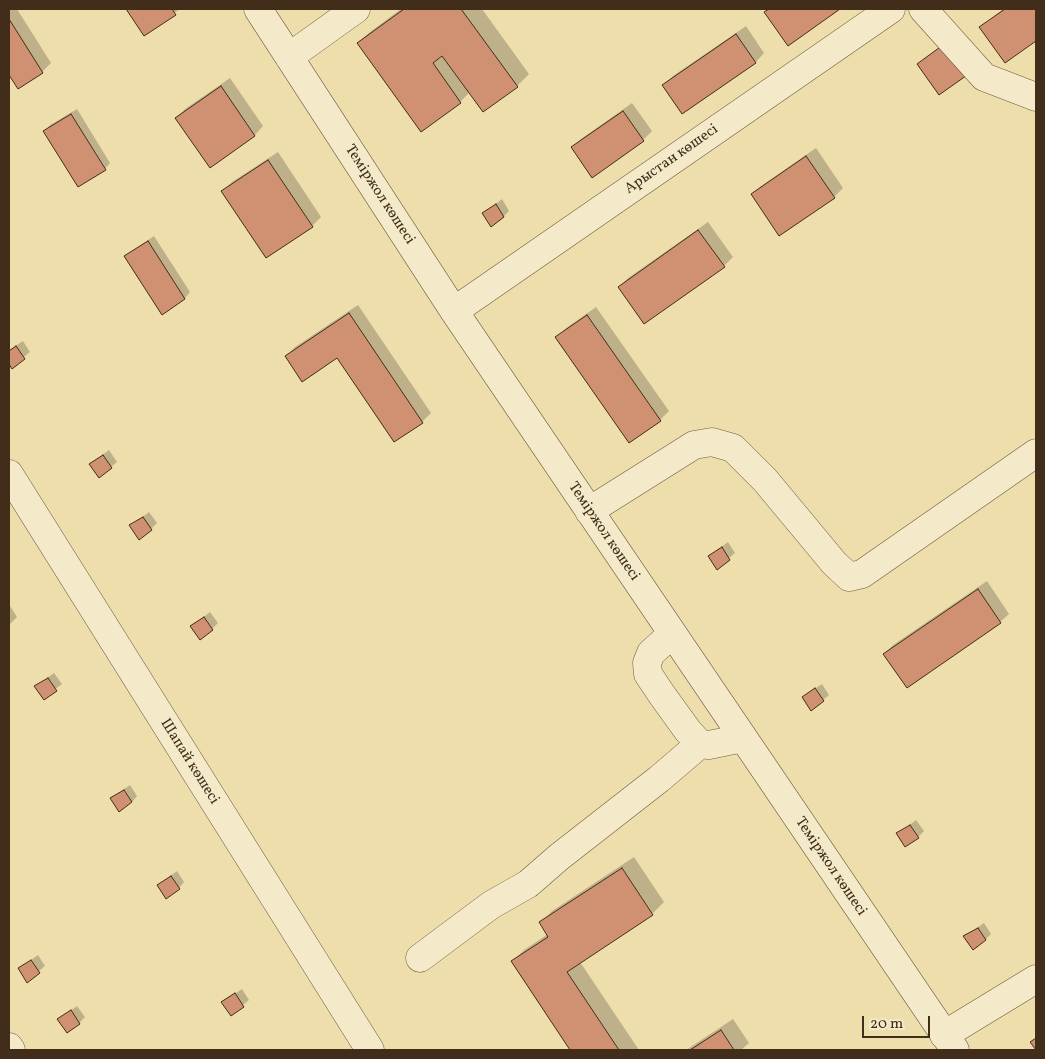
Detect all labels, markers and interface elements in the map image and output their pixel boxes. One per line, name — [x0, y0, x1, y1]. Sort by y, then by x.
street label: Арыстан көшесі — [622, 121, 722, 199]
street label: Теміржол көшесі — [340, 142, 418, 248]
street label: Теміржол көшесі — [563, 479, 643, 585]
street label: Шапай көшесі — [156, 716, 222, 808]
street label: Теміржол көшесі — [790, 814, 870, 920]
scale bar — [865, 1006, 932, 1038]
text: 20 m — [870, 1014, 903, 1035]

